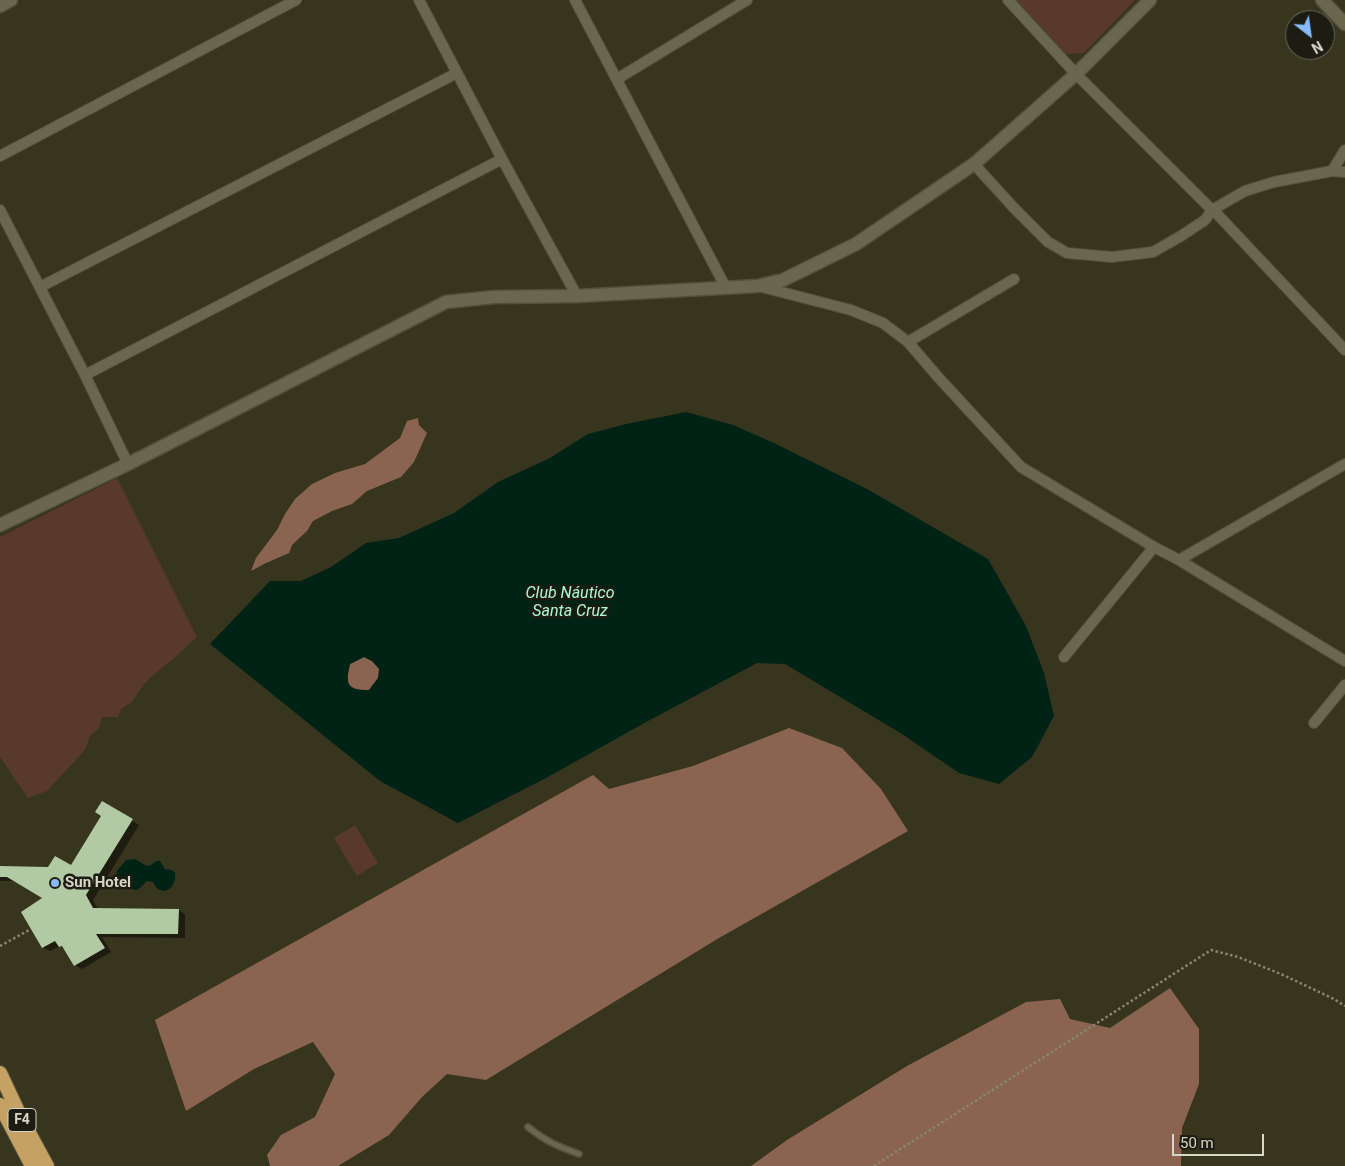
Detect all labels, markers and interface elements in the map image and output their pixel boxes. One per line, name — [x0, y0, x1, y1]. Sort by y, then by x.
north arrow — [1285, 10, 1335, 60]
text: N — [1309, 38, 1325, 57]
water label: Club Náutico Santa Cruz — [526, 584, 614, 622]
place label: Sun Hotel — [65, 874, 131, 892]
marker: Sun Hotel — [49, 877, 61, 889]
road number: F4 — [8, 1108, 36, 1132]
scale bar — [1175, 1124, 1268, 1156]
text: 50 m — [1180, 1134, 1214, 1152]

